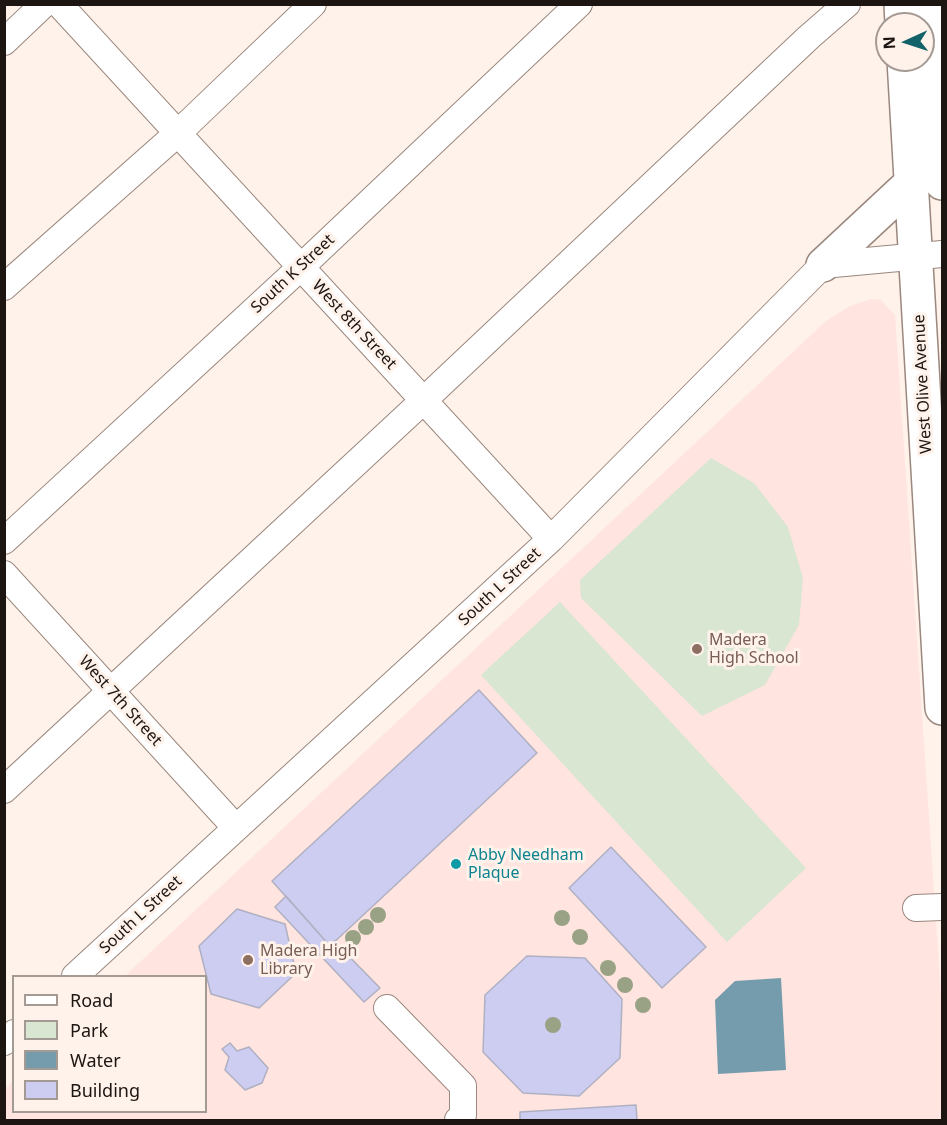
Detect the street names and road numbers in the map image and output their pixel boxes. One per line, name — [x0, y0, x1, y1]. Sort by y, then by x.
street label: South K Street — [247, 231, 339, 317]
street label: West 8th Street — [308, 276, 400, 374]
street label: West Olive Avenue — [910, 314, 936, 454]
street label: South L Street — [455, 544, 545, 630]
street label: West 7th Street — [74, 652, 166, 750]
street label: South L Street — [96, 872, 186, 958]

